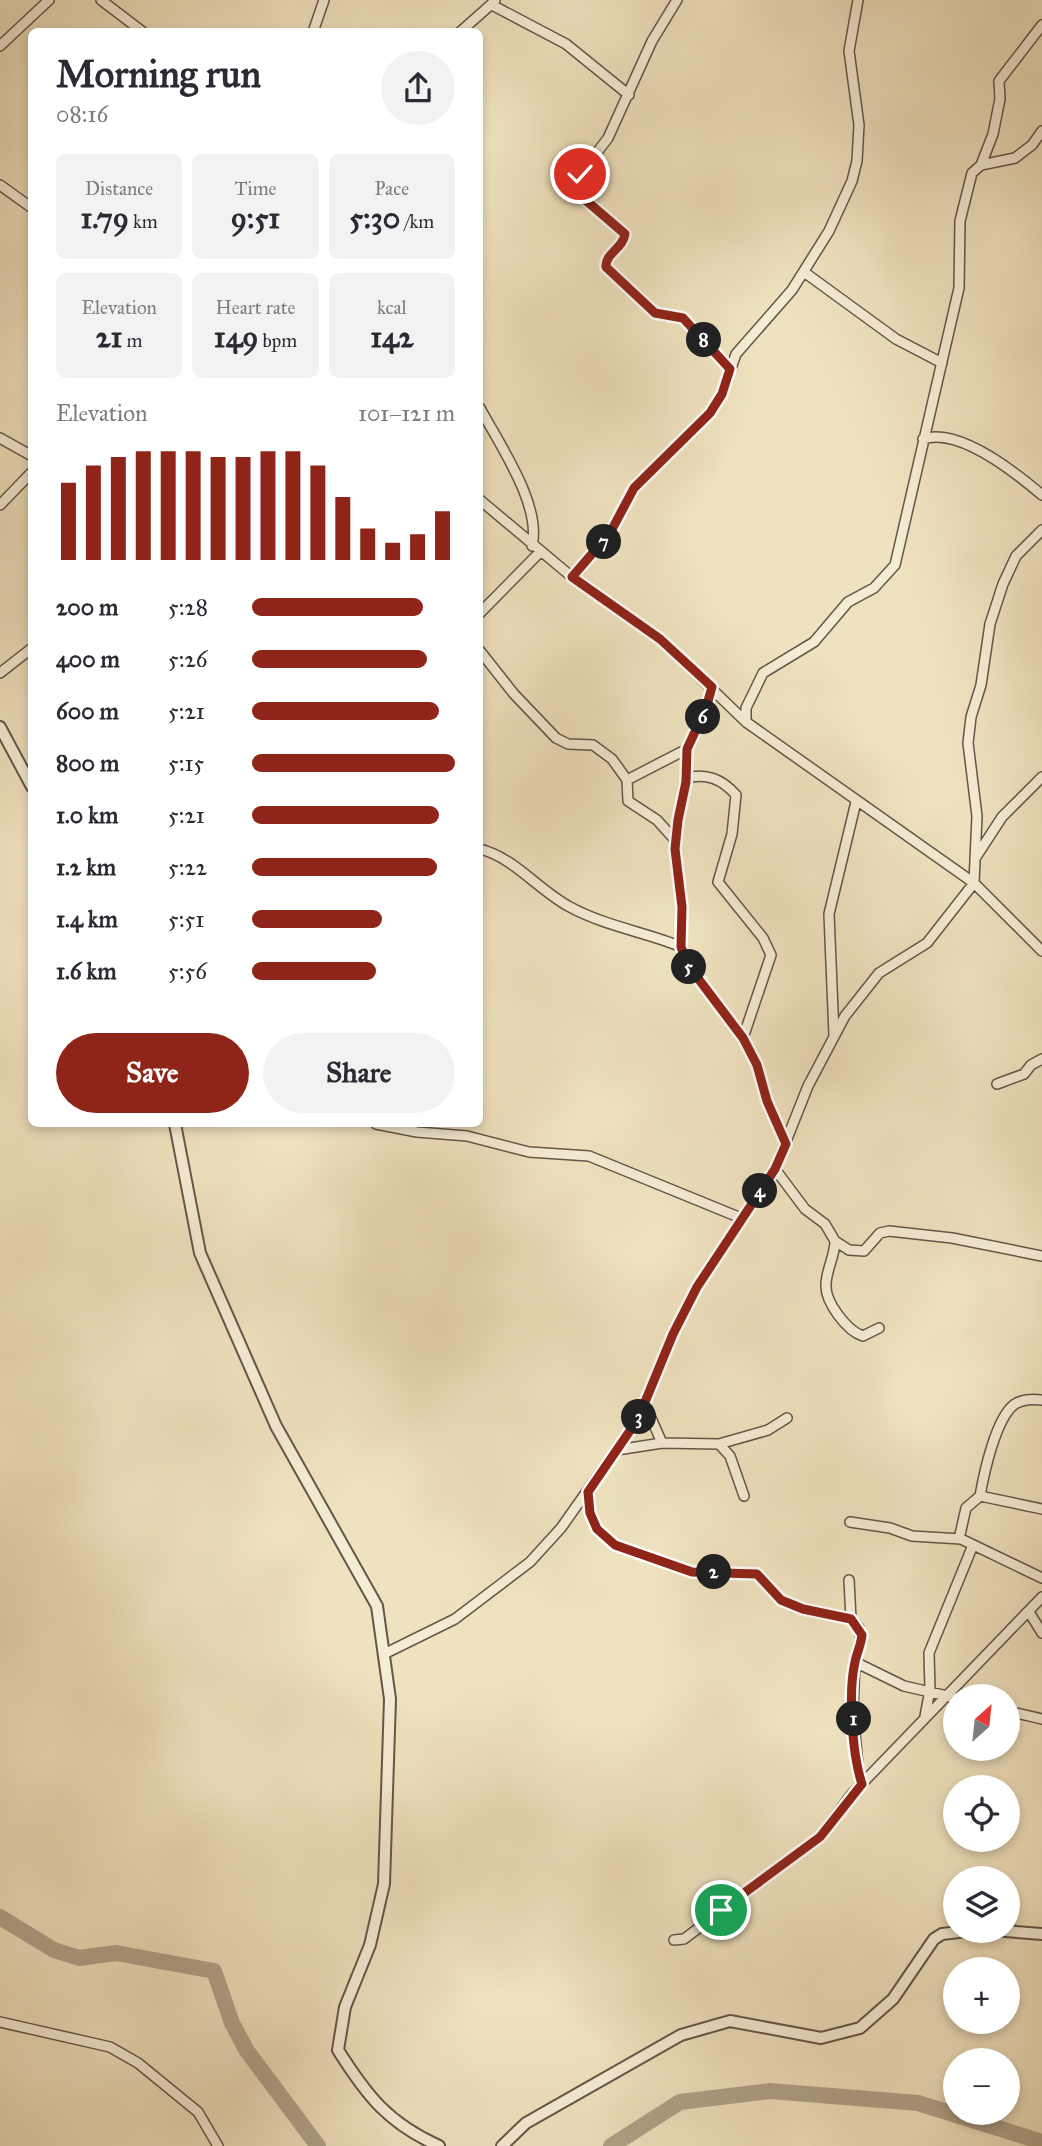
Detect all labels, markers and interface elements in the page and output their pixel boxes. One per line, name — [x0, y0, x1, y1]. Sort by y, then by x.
text: Morning run — [56, 51, 261, 97]
button: share — [381, 51, 455, 125]
text: 08:16 — [56, 100, 108, 128]
pin — [550, 144, 610, 204]
icon: check — [561, 155, 599, 193]
text: Distance — [85, 177, 153, 200]
text: Time — [234, 177, 277, 200]
text: Pace — [375, 177, 409, 200]
text: 1.79 — [81, 200, 129, 236]
text: 9:51 — [231, 200, 280, 236]
text: 5:30 — [349, 200, 400, 236]
text: km — [129, 210, 158, 233]
text: /km — [400, 210, 434, 233]
text: Elevation — [81, 296, 157, 319]
text: Heart rate — [216, 296, 295, 319]
text: kcal — [377, 296, 407, 319]
text: 21 — [96, 319, 122, 355]
text: 149 — [214, 319, 258, 355]
text: 142 — [370, 319, 414, 355]
pin: 8 — [686, 322, 722, 358]
text: 8 — [698, 328, 709, 351]
text: m — [122, 329, 143, 352]
text: bpm — [258, 329, 297, 352]
text: Elevation — [56, 399, 147, 427]
text: 101–121 m — [358, 399, 455, 427]
pin: 7 — [586, 524, 622, 560]
text: 7 — [598, 530, 609, 553]
text: 200 m — [56, 593, 118, 621]
text: 5:28 — [168, 593, 208, 621]
text: 400 m — [56, 645, 120, 673]
text: 5:26 — [168, 645, 208, 673]
text: 600 m — [56, 697, 119, 725]
text: 5:21 — [168, 697, 205, 725]
pin: 6 — [686, 700, 720, 734]
text: 6 — [698, 705, 707, 728]
text: 800 m — [56, 749, 119, 777]
text: 5:15 — [168, 749, 204, 777]
text: 1.0 km — [56, 801, 118, 829]
text: 5:21 — [168, 801, 205, 829]
text: 1.2 km — [56, 853, 116, 881]
text: 5:22 — [168, 853, 207, 881]
text: 1.4 km — [56, 905, 118, 933]
text: 5:51 — [168, 905, 204, 933]
pin: 5 — [672, 950, 706, 984]
text: 5 — [684, 955, 693, 978]
text: 1.6 km — [56, 957, 117, 985]
text: 5:56 — [168, 957, 207, 985]
button: Save — [56, 1033, 249, 1113]
button: Share — [263, 1033, 455, 1113]
pin: 4 — [742, 1174, 778, 1208]
text: 4 — [754, 1179, 765, 1202]
pin: 3 — [622, 1400, 656, 1434]
text: 3 — [635, 1405, 642, 1428]
pin: 2 — [696, 1554, 732, 1590]
text: 2 — [709, 1560, 718, 1583]
north arrow — [943, 1684, 1020, 1760]
map controls — [943, 1684, 1020, 2125]
pin: 1 — [836, 1702, 872, 1736]
text: 1 — [850, 1707, 857, 1730]
button: locate — [943, 1775, 1020, 1852]
button: layers — [943, 1866, 1020, 1943]
pin — [691, 1880, 751, 1940]
icon: arrive — [702, 1891, 740, 1929]
button: + — [943, 1957, 1020, 2034]
button: − — [943, 2048, 1020, 2125]

